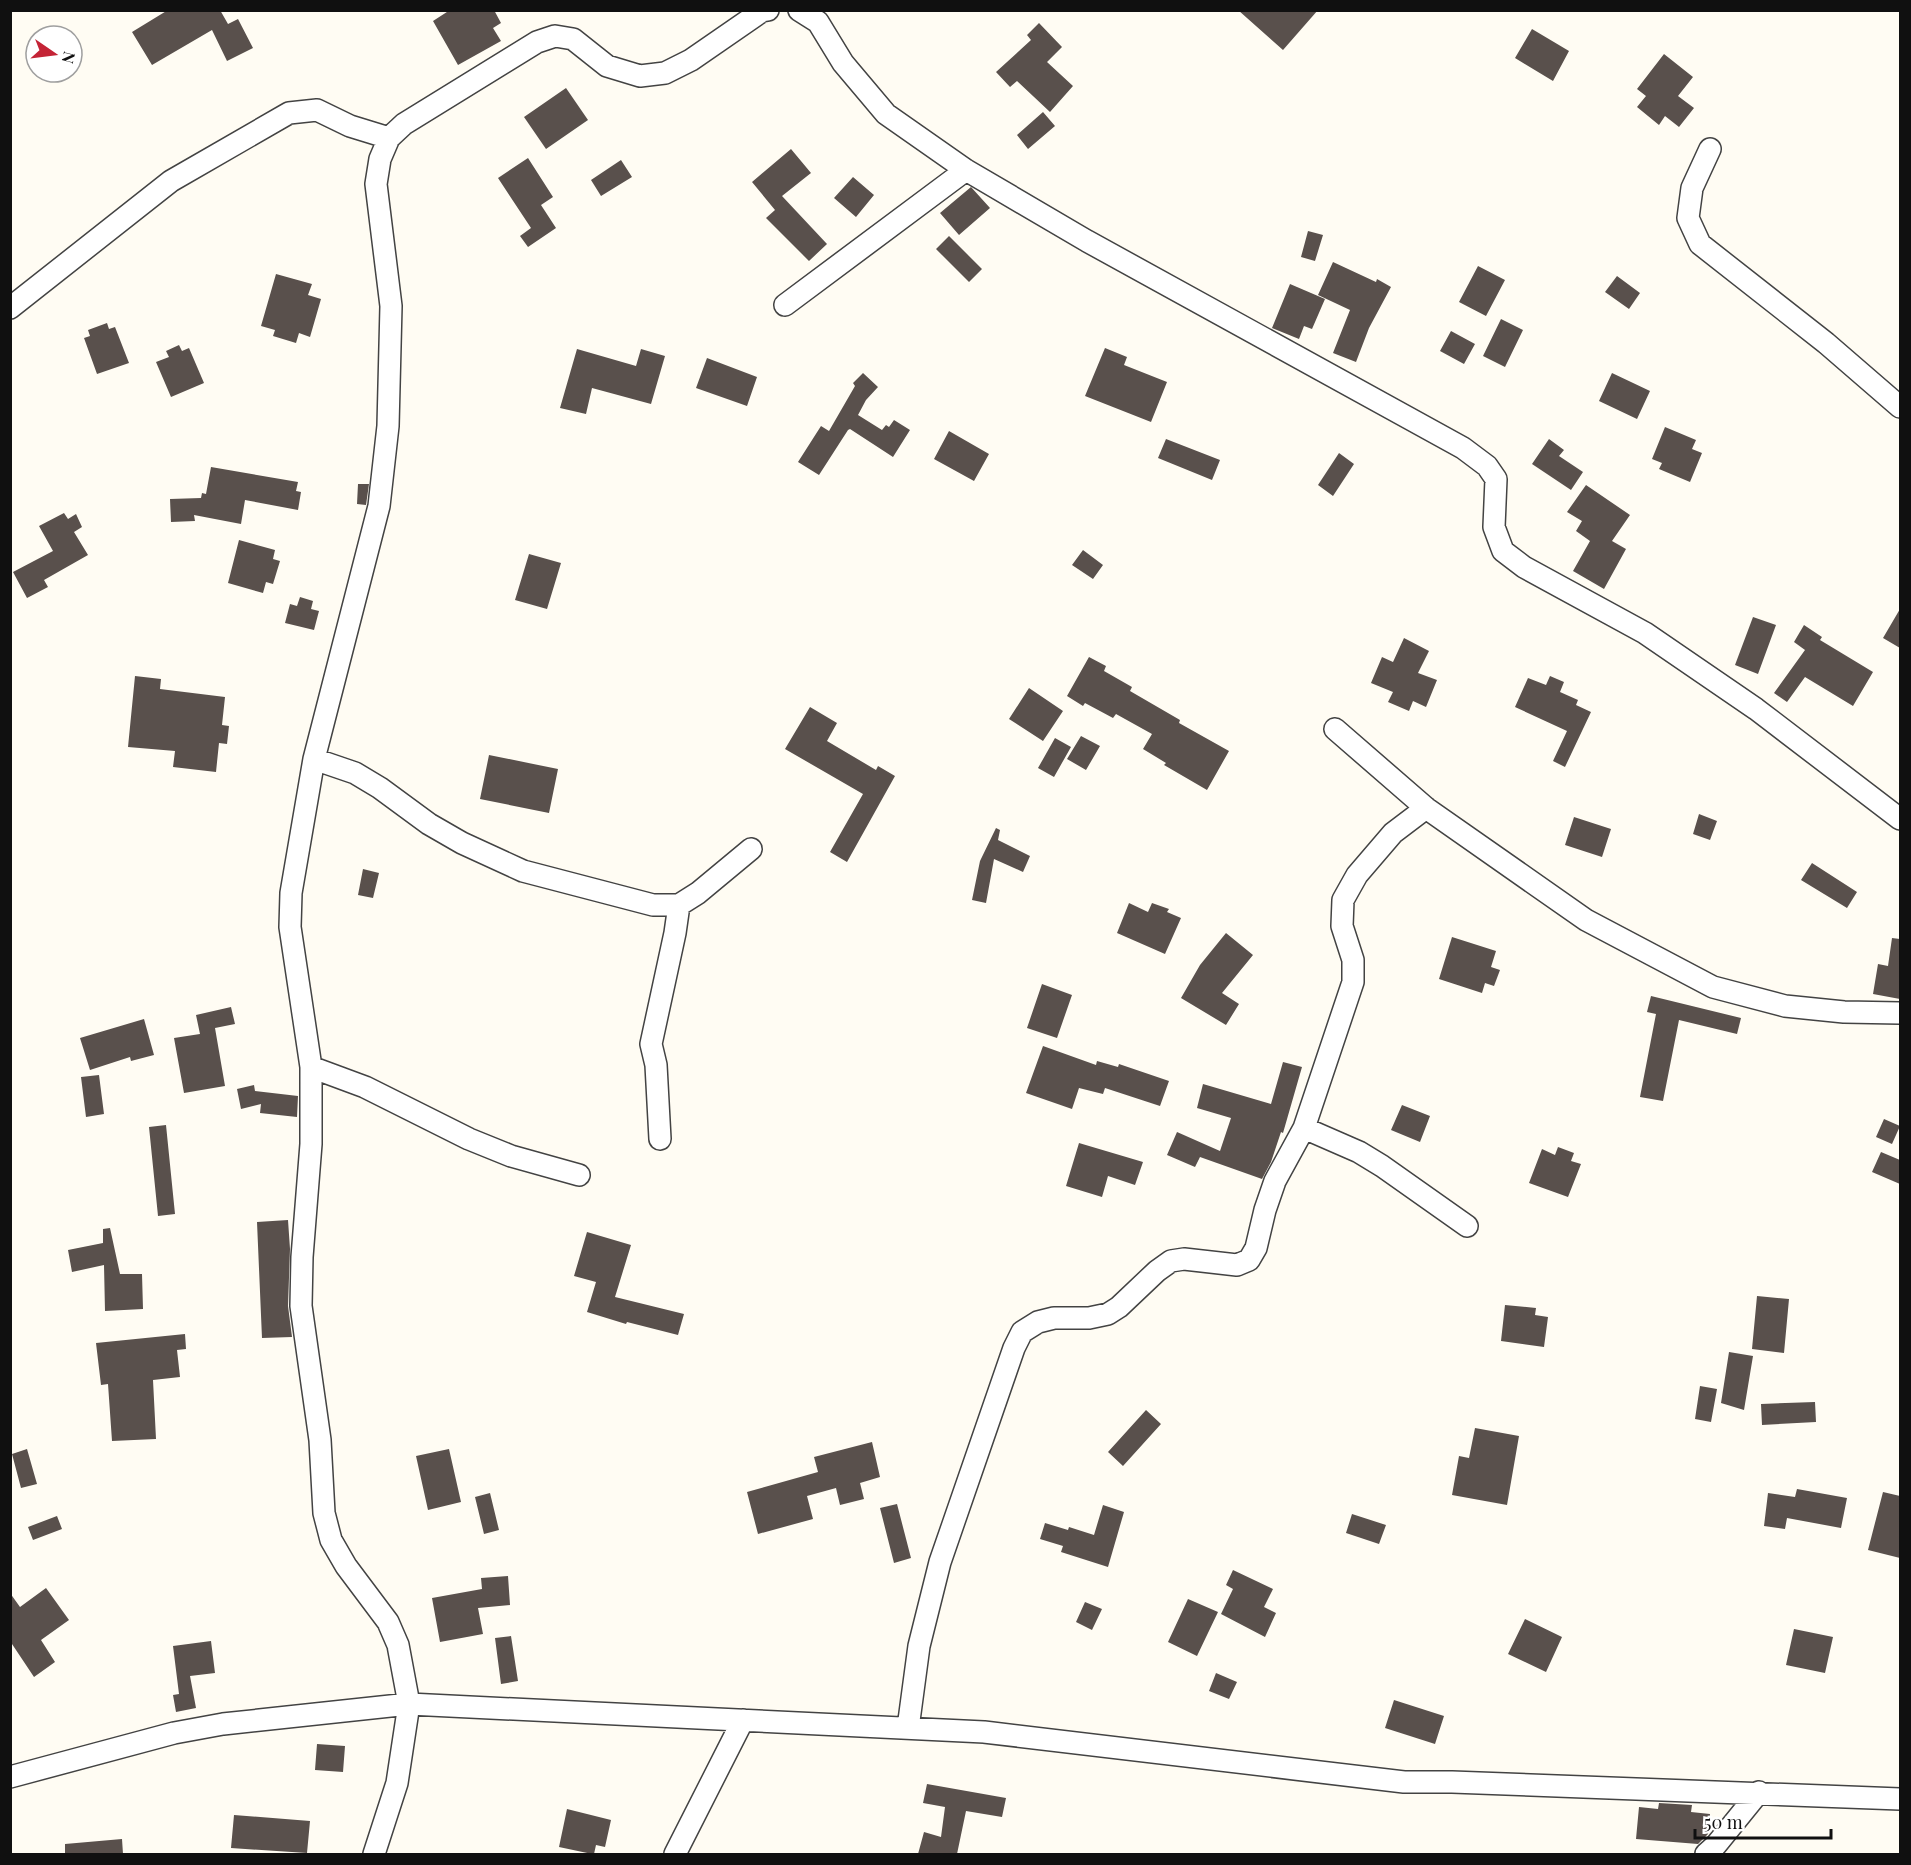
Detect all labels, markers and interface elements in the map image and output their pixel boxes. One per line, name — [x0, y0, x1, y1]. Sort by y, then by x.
north arrow — [24, 24, 84, 84]
text: N — [57, 50, 81, 66]
scale bar — [1695, 1802, 1832, 1840]
text: 50 m — [1704, 1810, 1743, 1834]

